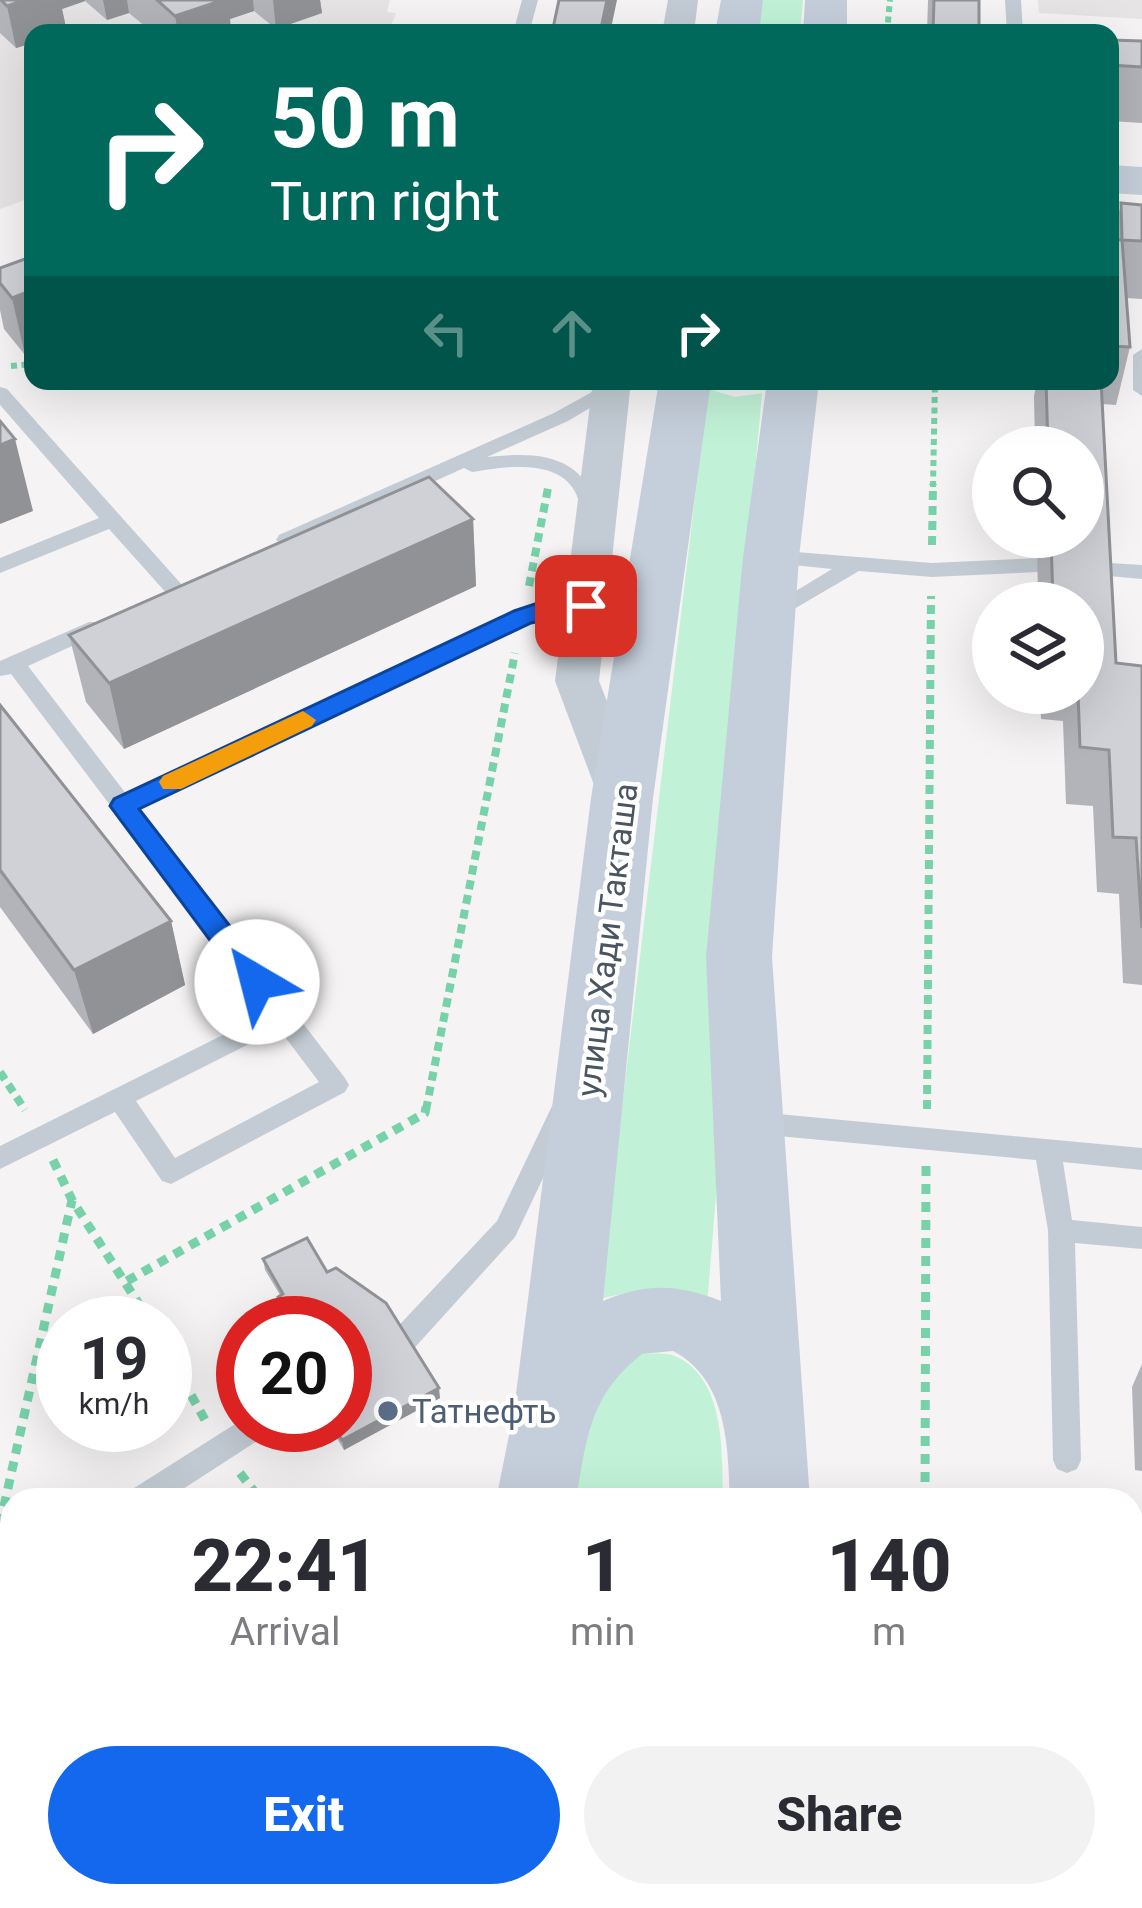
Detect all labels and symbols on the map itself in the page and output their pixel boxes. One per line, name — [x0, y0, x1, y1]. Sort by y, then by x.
pin — [535, 555, 637, 657]
street label: улица Хади Такташа — [568, 781, 646, 1099]
position arrow — [194, 919, 320, 1045]
speed limit sign: 20 — [216, 1296, 372, 1452]
place label: Татнефть — [412, 1392, 556, 1431]
marker: Татнефть — [375, 1398, 401, 1424]

